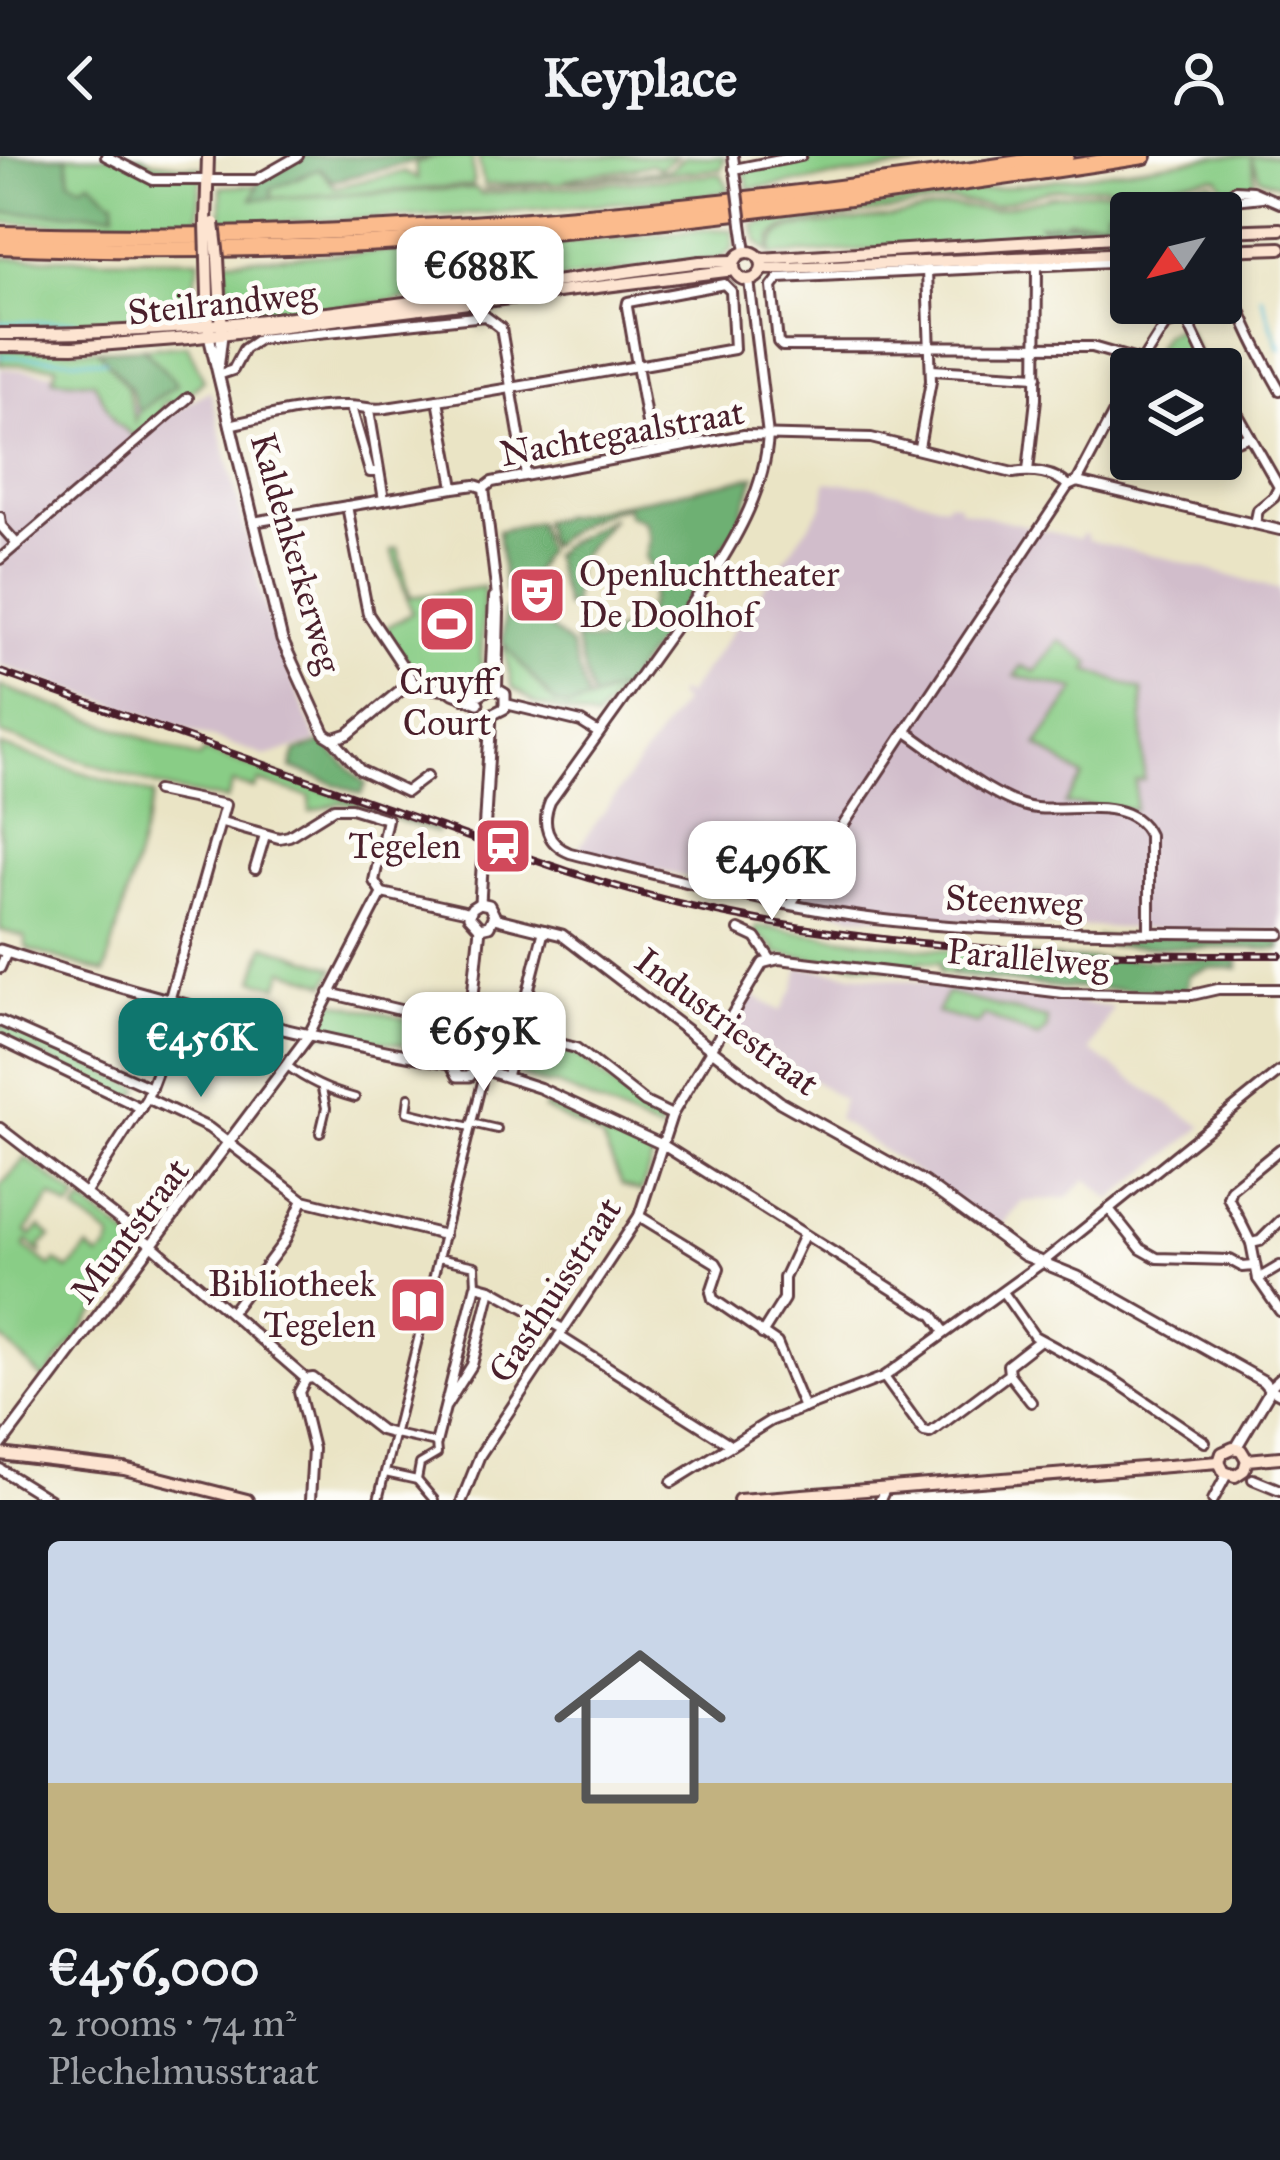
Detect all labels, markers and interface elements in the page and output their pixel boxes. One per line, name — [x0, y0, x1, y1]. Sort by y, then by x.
icon: back — [48, 45, 114, 111]
text: Keyplace — [543, 45, 737, 111]
icon: person — [1166, 45, 1232, 111]
north arrow — [1110, 192, 1242, 324]
map controls — [1110, 192, 1242, 480]
pin: €688K — [396, 226, 564, 328]
text: €688K — [424, 241, 536, 289]
street label: Steilrandweg — [126, 271, 319, 335]
button: layers — [1110, 348, 1242, 480]
street label: Nachtegaalstraat — [496, 390, 748, 476]
street label: Kaldenkerkerweg — [241, 428, 351, 678]
place label: Openluchttheater De Doolhof — [579, 552, 840, 637]
theatre icon: Openluchttheater De Doolhof — [506, 564, 568, 626]
sports icon: Cruyff Court — [416, 593, 478, 655]
place label: Cruyff Court — [399, 660, 500, 745]
station icon: Tegelen — [472, 815, 534, 877]
pin: €496K — [688, 821, 856, 923]
place label: Tegelen — [348, 824, 461, 868]
text: €496K — [715, 836, 829, 884]
street label: Steenweg — [944, 875, 1084, 927]
street label: Parallelweg — [945, 929, 1111, 987]
street label: Industriestraat — [626, 939, 828, 1106]
pin: €659K — [400, 992, 568, 1094]
pin: €456K — [117, 998, 285, 1100]
text: €659K — [429, 1007, 539, 1055]
text: €456K — [145, 1013, 257, 1061]
street label: Muntstraat — [61, 1149, 199, 1312]
street label: Gasthuisstraat — [479, 1189, 631, 1391]
place label: Bibliotheek Tegelen — [208, 1262, 376, 1347]
library icon: Bibliotheek Tegelen — [387, 1274, 449, 1336]
icon: home — [532, 1619, 748, 1835]
text: €456,000 — [48, 1937, 259, 1999]
text: 2 rooms · 74 m² — [48, 1999, 296, 2047]
text: Plechelmusstraat — [48, 2047, 319, 2095]

